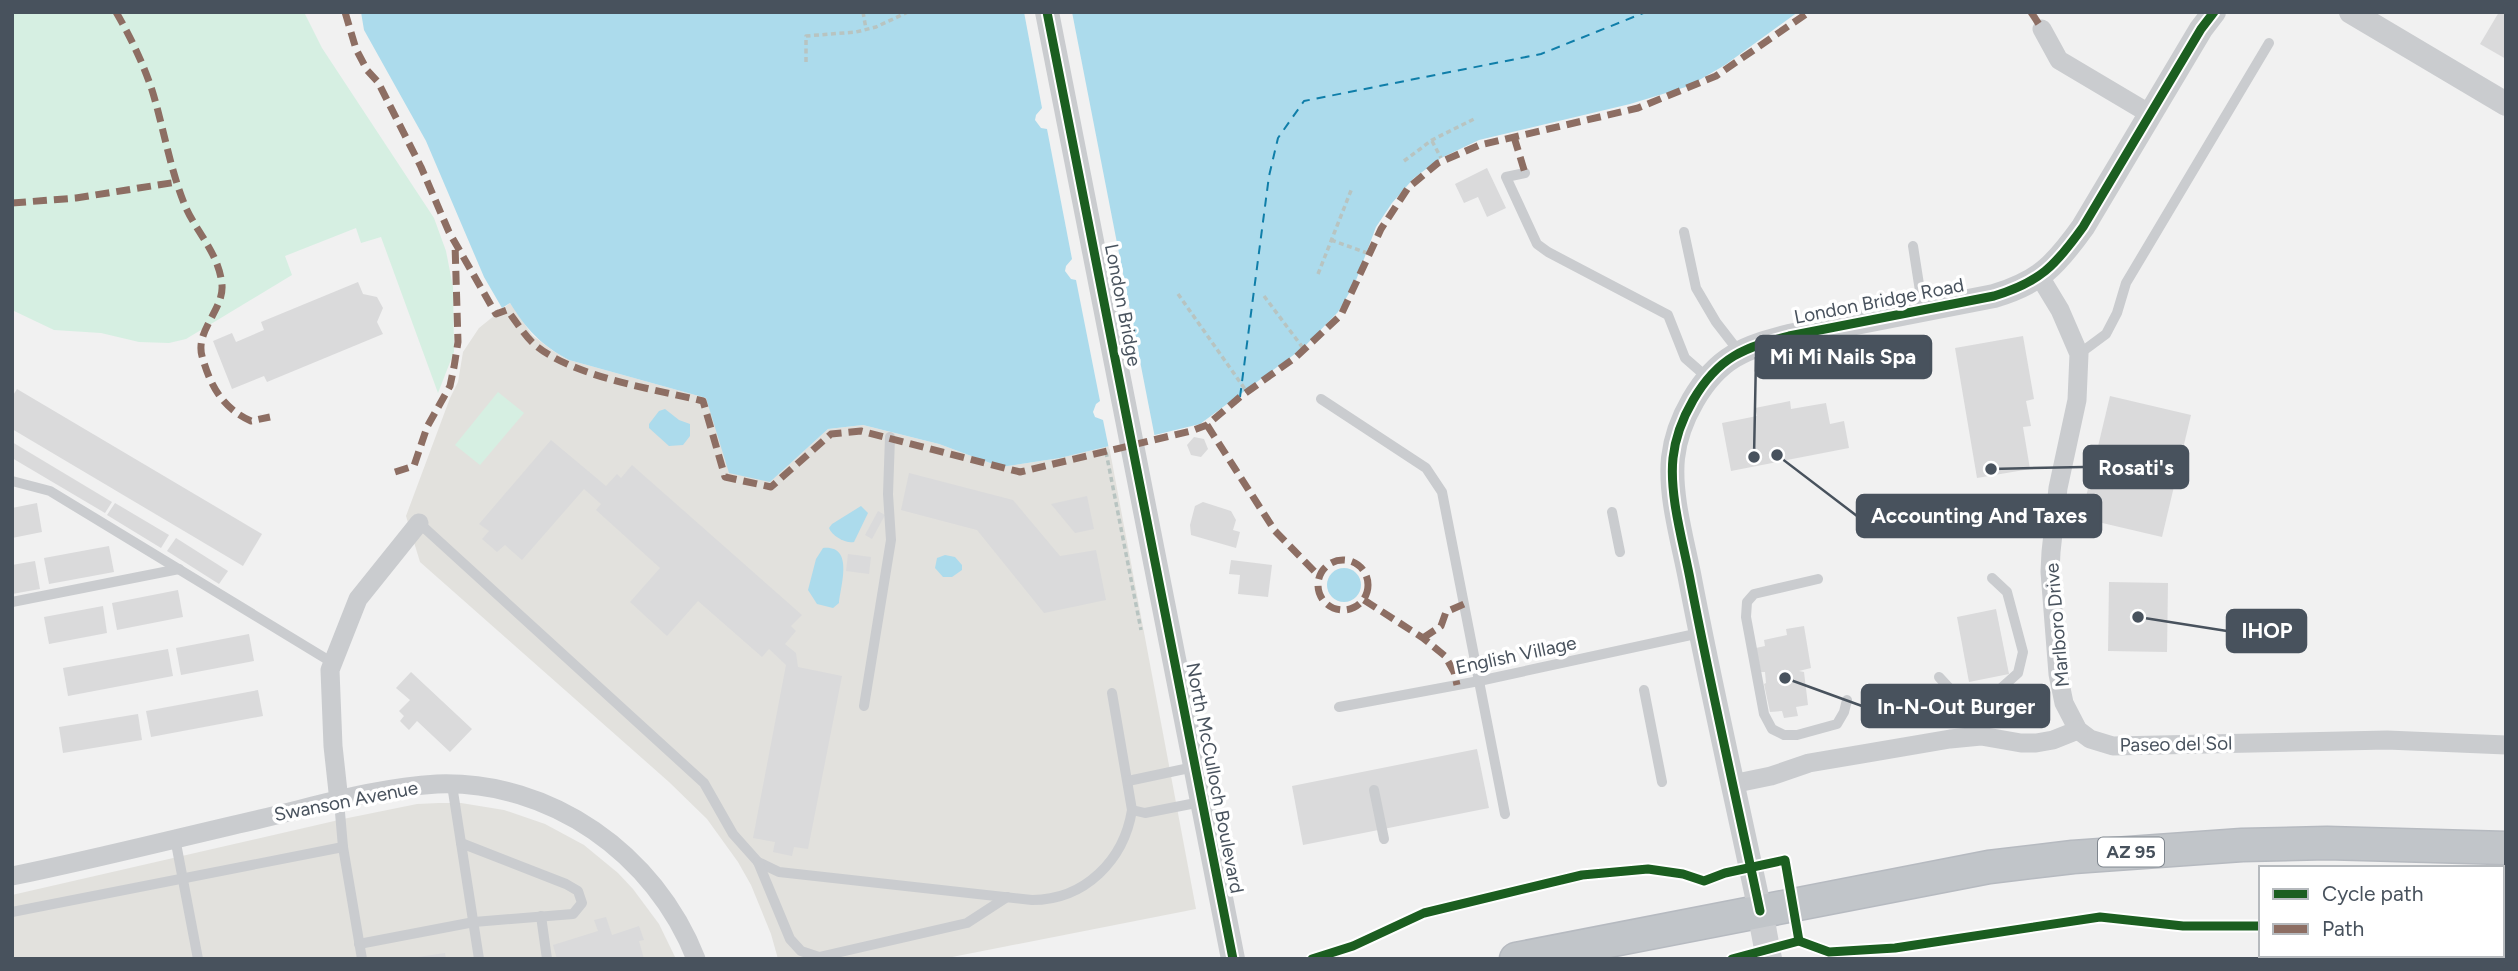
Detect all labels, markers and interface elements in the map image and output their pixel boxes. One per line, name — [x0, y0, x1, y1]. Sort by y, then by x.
street label: London Bridge — [1100, 242, 1146, 368]
street label: London Bridge Road — [1792, 273, 1966, 329]
callout: Mi Mi Nails Spa — [1756, 336, 1931, 378]
text: Mi Mi Nails Spa — [1770, 344, 1916, 369]
callout: Rosati's — [2084, 446, 2188, 488]
text: Rosati's — [2098, 455, 2174, 480]
callout: Accounting And Taxes — [1857, 495, 2101, 537]
text: Accounting And Taxes — [1871, 503, 2087, 528]
street label: Marlboro Drive — [2040, 562, 2074, 688]
callout: IHOP — [2227, 610, 2306, 652]
text: IHOP — [2241, 618, 2293, 643]
street label: English Village — [1453, 631, 1579, 679]
street label: North McCulloch Boulevard — [1181, 661, 1249, 895]
callout: In-N-Out Burger — [1862, 685, 2049, 727]
text: In-N-Out Burger — [1877, 694, 2035, 719]
street label: Paseo del Sol — [2119, 732, 2233, 756]
street label: Swanson Avenue — [272, 776, 420, 826]
road number: AZ 95 — [2098, 838, 2164, 866]
legend — [2259, 866, 2504, 957]
text: Cycle path — [2322, 881, 2423, 906]
text: Path — [2322, 916, 2364, 941]

